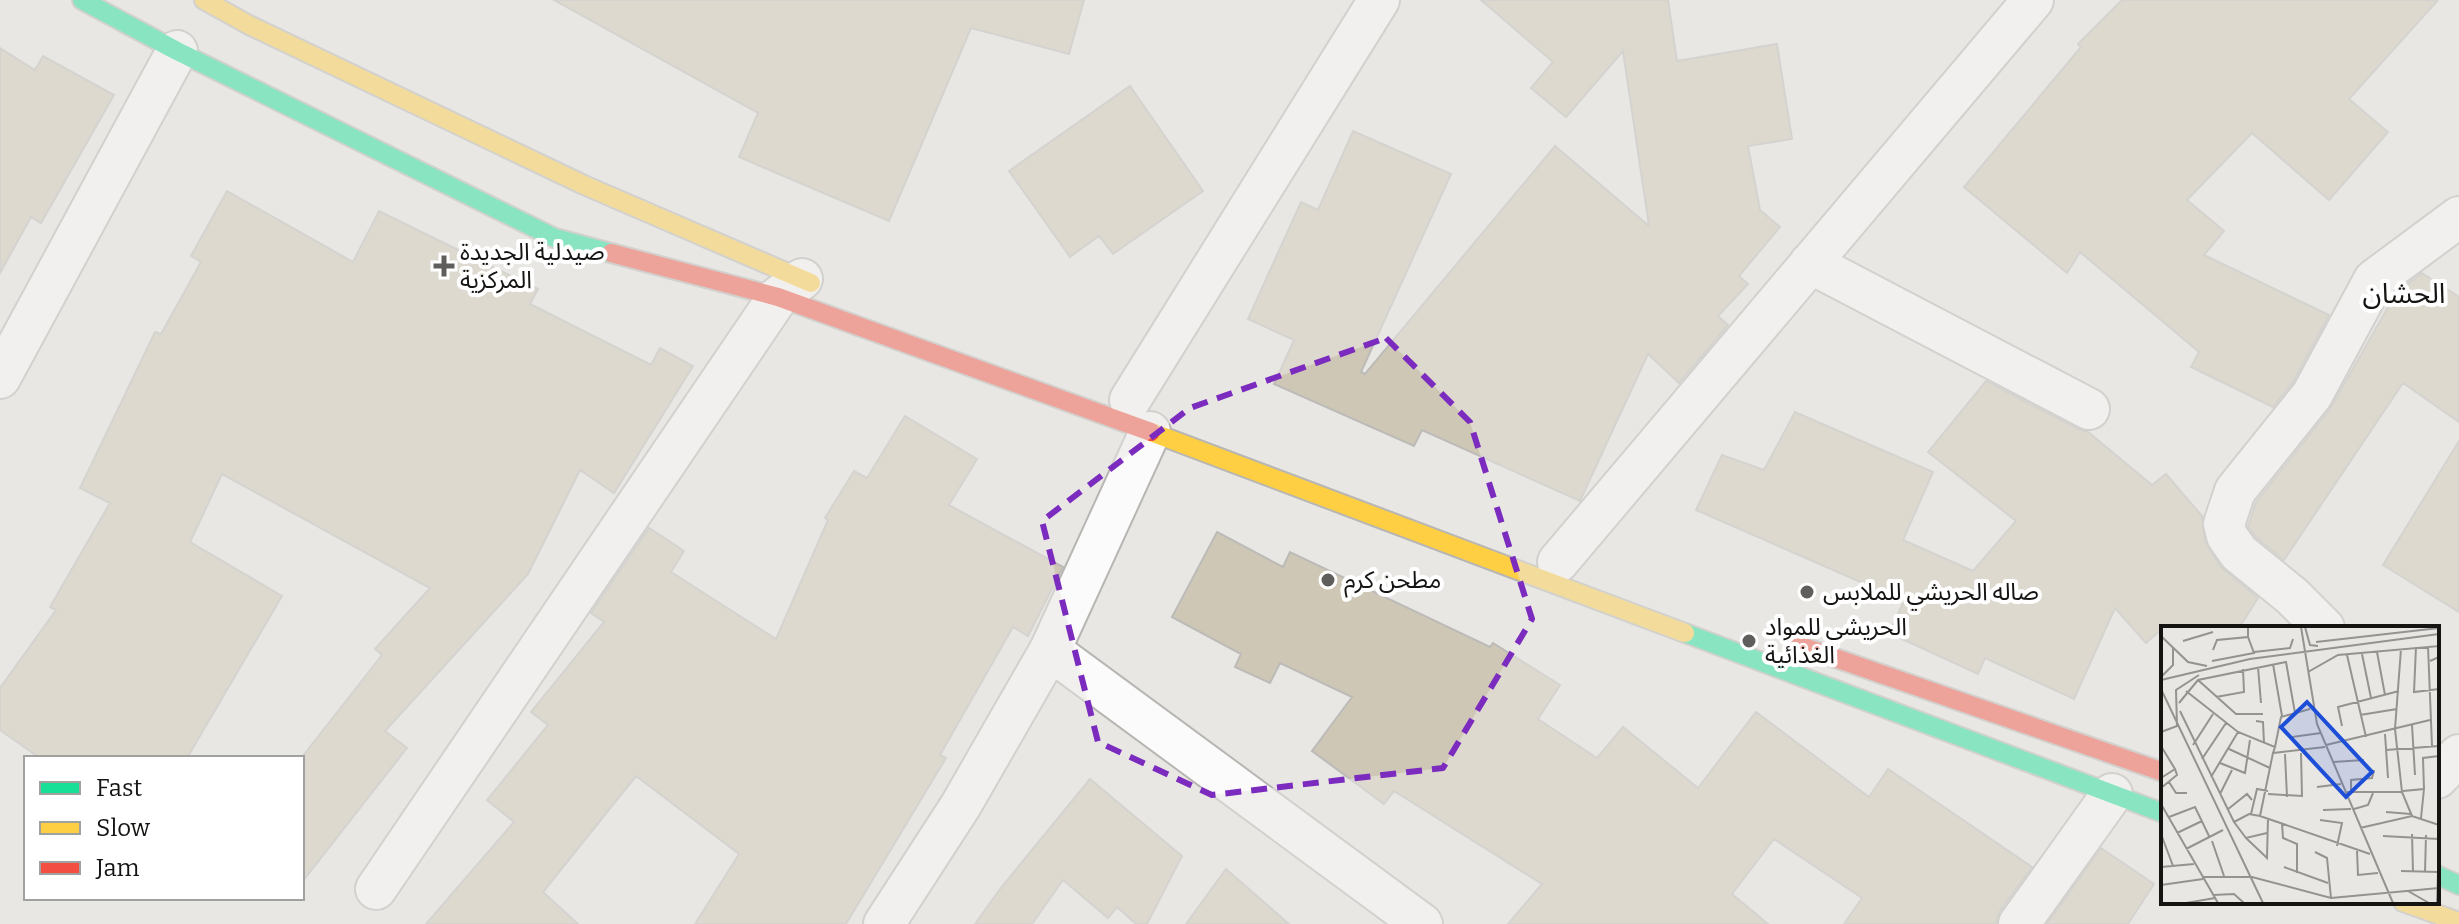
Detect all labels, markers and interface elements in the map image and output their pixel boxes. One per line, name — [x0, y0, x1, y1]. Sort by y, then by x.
place label: صيدلية الجديدة المركزية — [460, 238, 605, 294]
marker: صيدلية الجديدة المركزية — [435, 257, 453, 275]
district label: الحشان — [2363, 277, 2445, 310]
place label: مطحن كرم — [1344, 566, 1441, 598]
marker: مطحن كرم — [1319, 571, 1337, 589]
place label: صاله الحريشي للملابس — [1823, 578, 2039, 611]
marker: صاله الحريشي للملابس — [1798, 583, 1816, 601]
place label: الحريشي للمواد الغذائية — [1765, 613, 1907, 669]
inset map — [2161, 626, 2439, 904]
marker: الحريشي للمواد الغذائية — [1740, 632, 1758, 650]
legend — [24, 756, 304, 900]
text: Fast — [96, 774, 142, 802]
text: Slow — [96, 814, 151, 842]
text: Jam — [95, 854, 140, 882]

